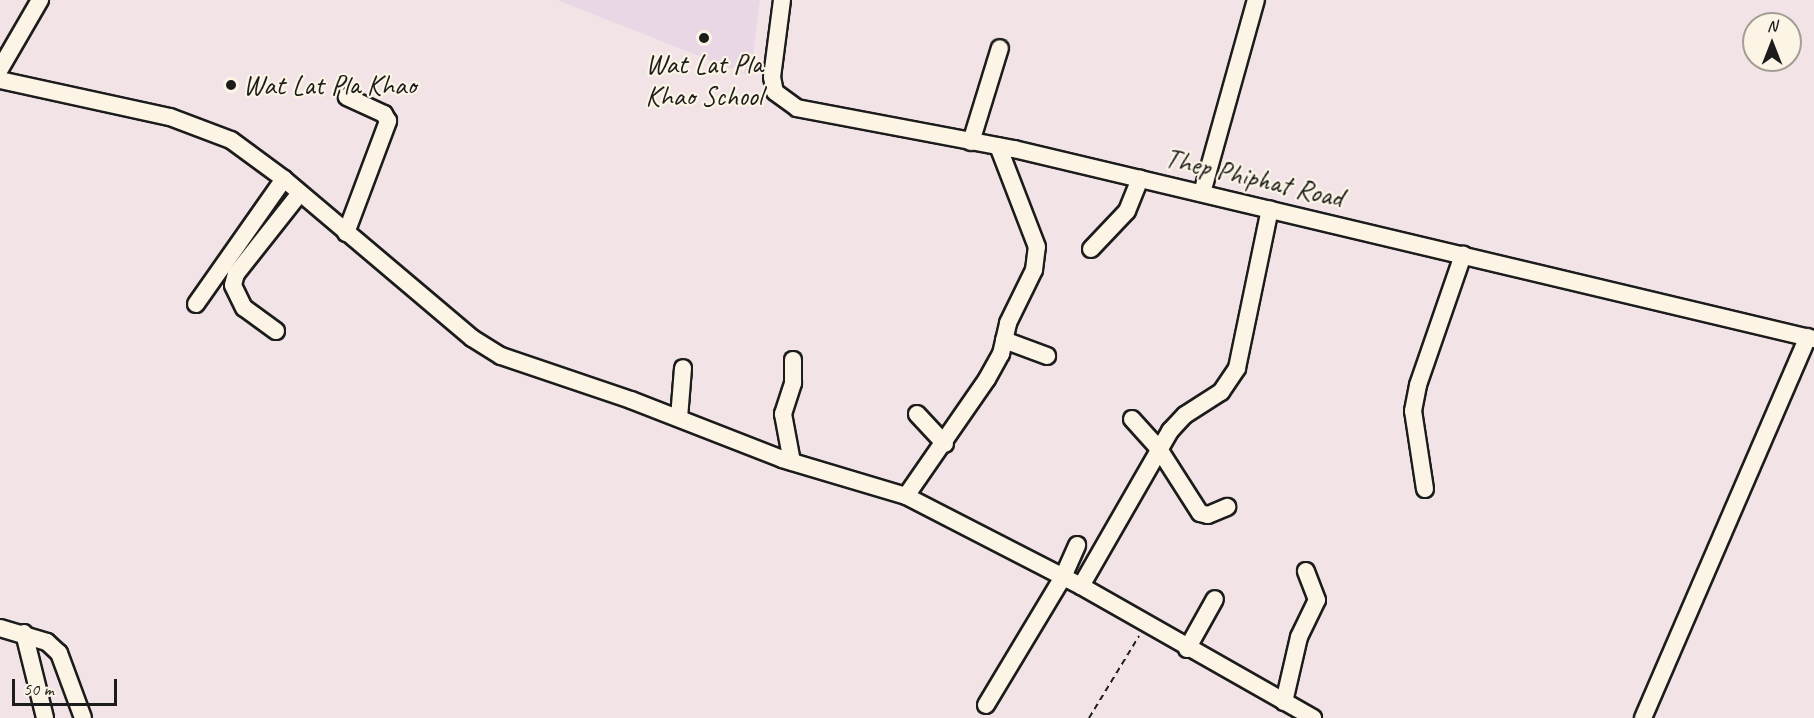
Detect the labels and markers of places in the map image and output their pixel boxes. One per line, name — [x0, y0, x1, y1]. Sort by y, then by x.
marker: Wat Lat Pla Khao School — [697, 31, 711, 45]
place label: Wat Lat Pla Khao School — [645, 47, 763, 113]
place label: Wat Lat Pla Khao — [243, 68, 418, 102]
marker: Wat Lat Pla Khao — [224, 78, 238, 92]

